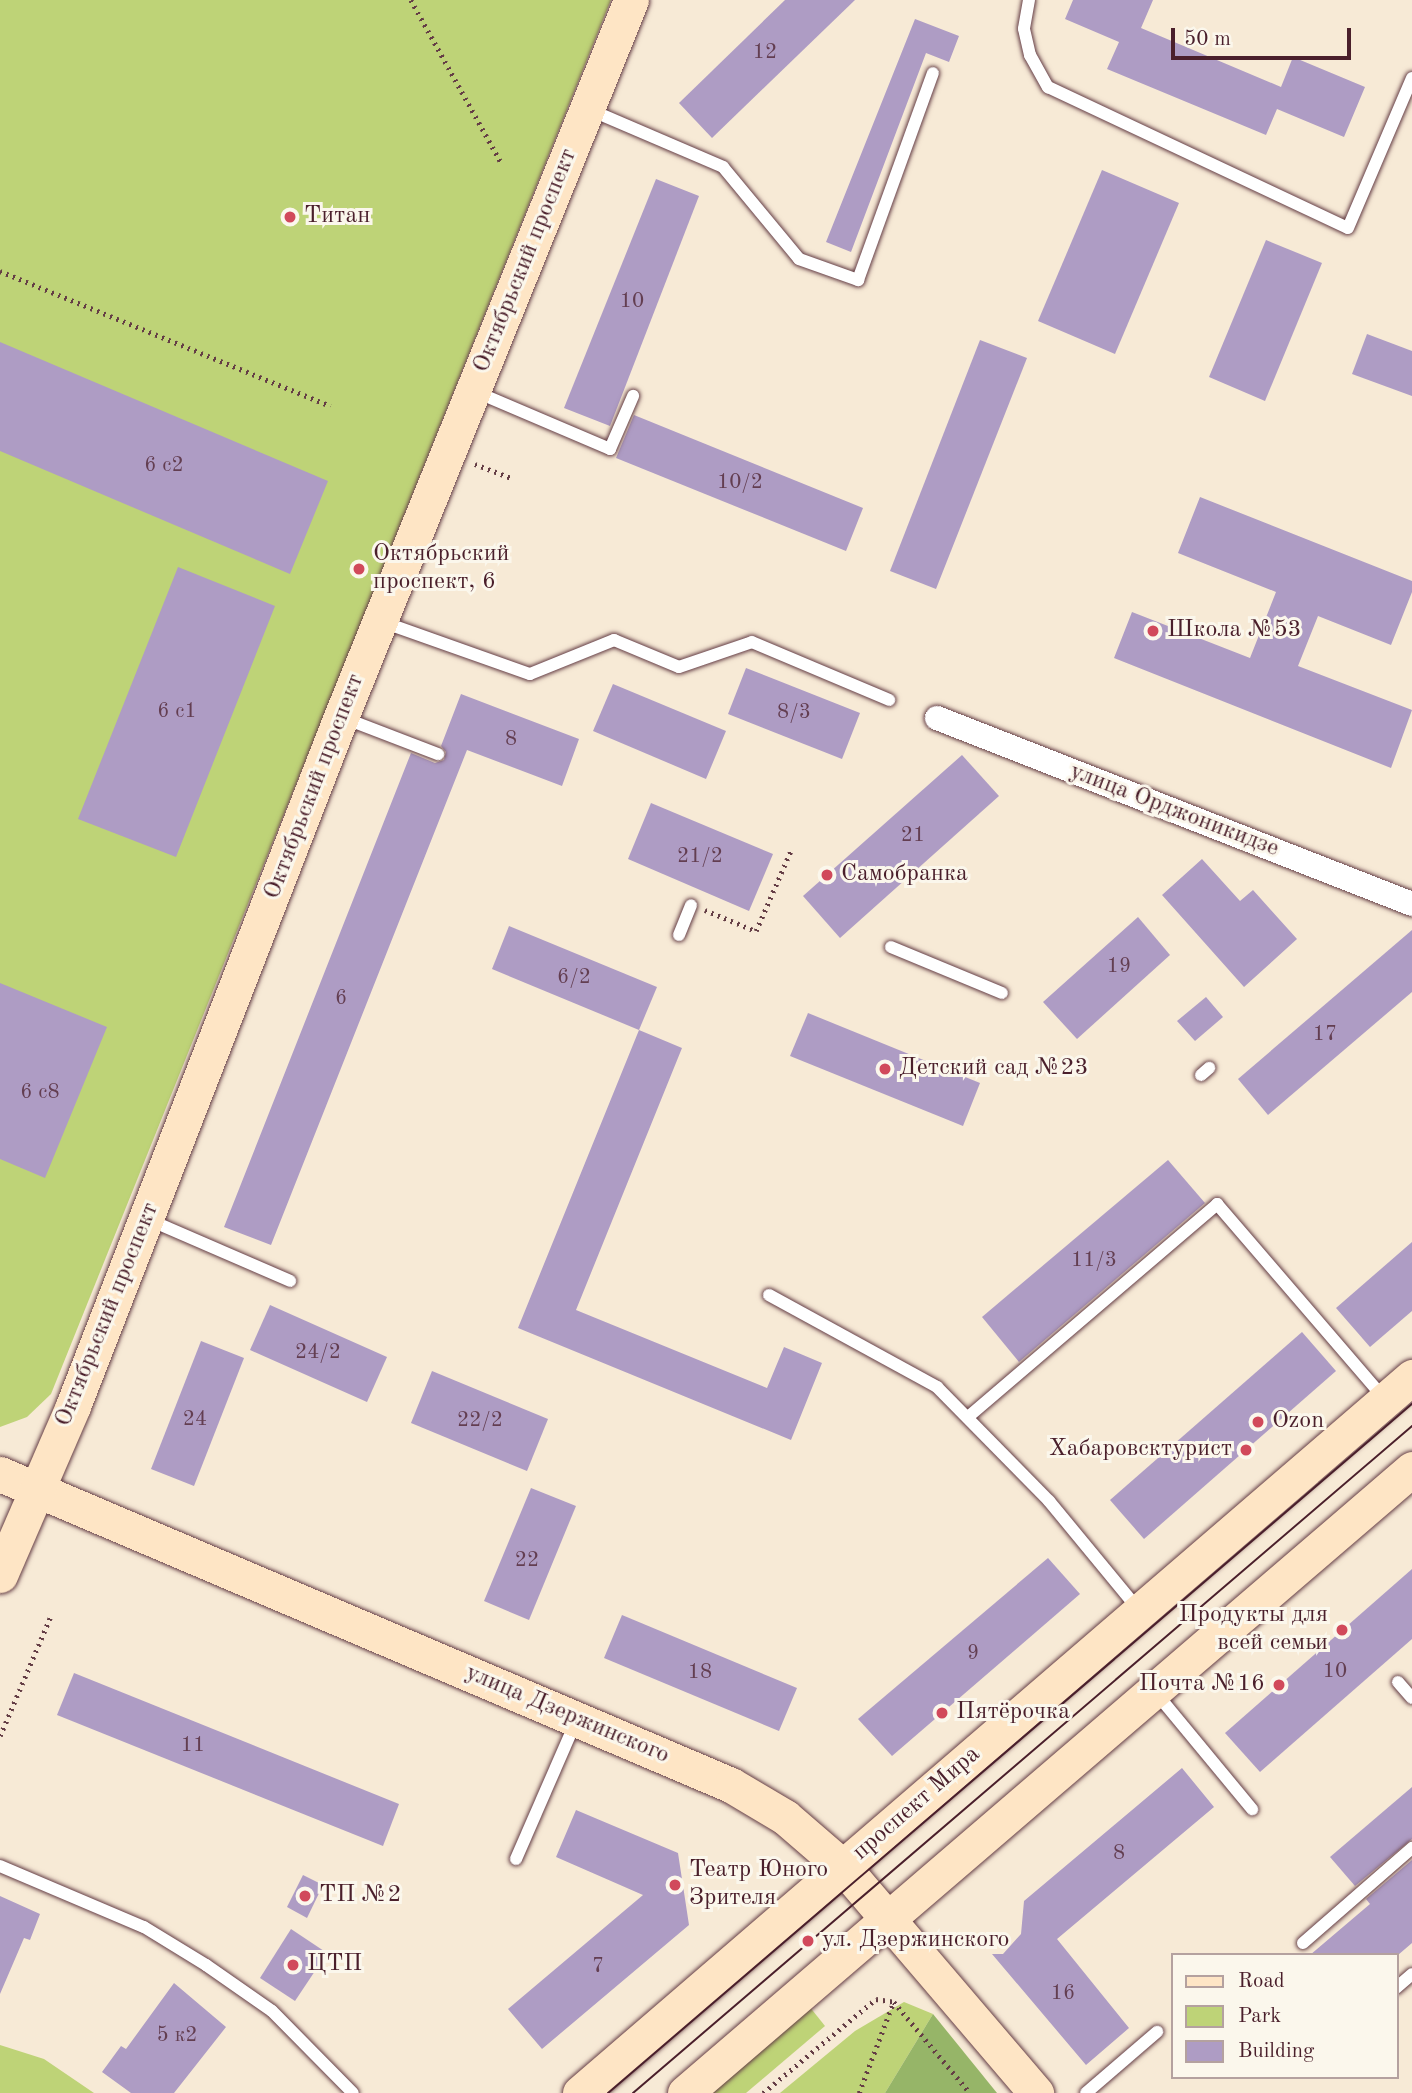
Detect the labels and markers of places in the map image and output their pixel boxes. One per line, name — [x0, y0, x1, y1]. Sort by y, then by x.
place label: Титан — [304, 203, 370, 231]
marker: Титан — [282, 209, 298, 225]
place label: Октябрьский проспект, 6 — [373, 541, 510, 597]
marker: Октябрьский проспект, 6 — [351, 561, 367, 577]
place label: Школа №53 — [1167, 617, 1302, 645]
marker: Школа №53 — [1145, 623, 1161, 639]
place label: Самобранка — [841, 861, 968, 889]
marker: Самобранка — [819, 867, 835, 883]
place label: Детский сад №23 — [899, 1055, 1088, 1083]
marker: Детский сад №23 — [877, 1061, 893, 1077]
place label: Ozon — [1272, 1408, 1324, 1436]
marker: Ozon — [1250, 1414, 1266, 1430]
place label: Хабаровсктурист — [1049, 1436, 1232, 1464]
marker: Хабаровсктурист — [1238, 1442, 1254, 1458]
place label: Продукты для всей семьи — [1179, 1602, 1328, 1658]
marker: Продукты для всей семьи — [1334, 1622, 1350, 1638]
place label: Почта №16 — [1139, 1671, 1265, 1699]
marker: Почта №16 — [1271, 1677, 1287, 1693]
place label: Пятёрочка — [956, 1699, 1070, 1727]
marker: Пятёрочка — [934, 1705, 950, 1721]
place label: Театр Юного Зрителя — [689, 1857, 828, 1913]
marker: Театр Юного Зрителя — [667, 1877, 683, 1893]
place label: ТП №2 — [319, 1882, 401, 1910]
marker: ТП №2 — [297, 1888, 313, 1904]
place label: ул. Дзержинского — [822, 1927, 1009, 1955]
marker: ул. Дзержинского — [800, 1933, 816, 1949]
place label: ЦТП — [307, 1951, 362, 1979]
marker: ЦТП — [285, 1957, 301, 1973]

